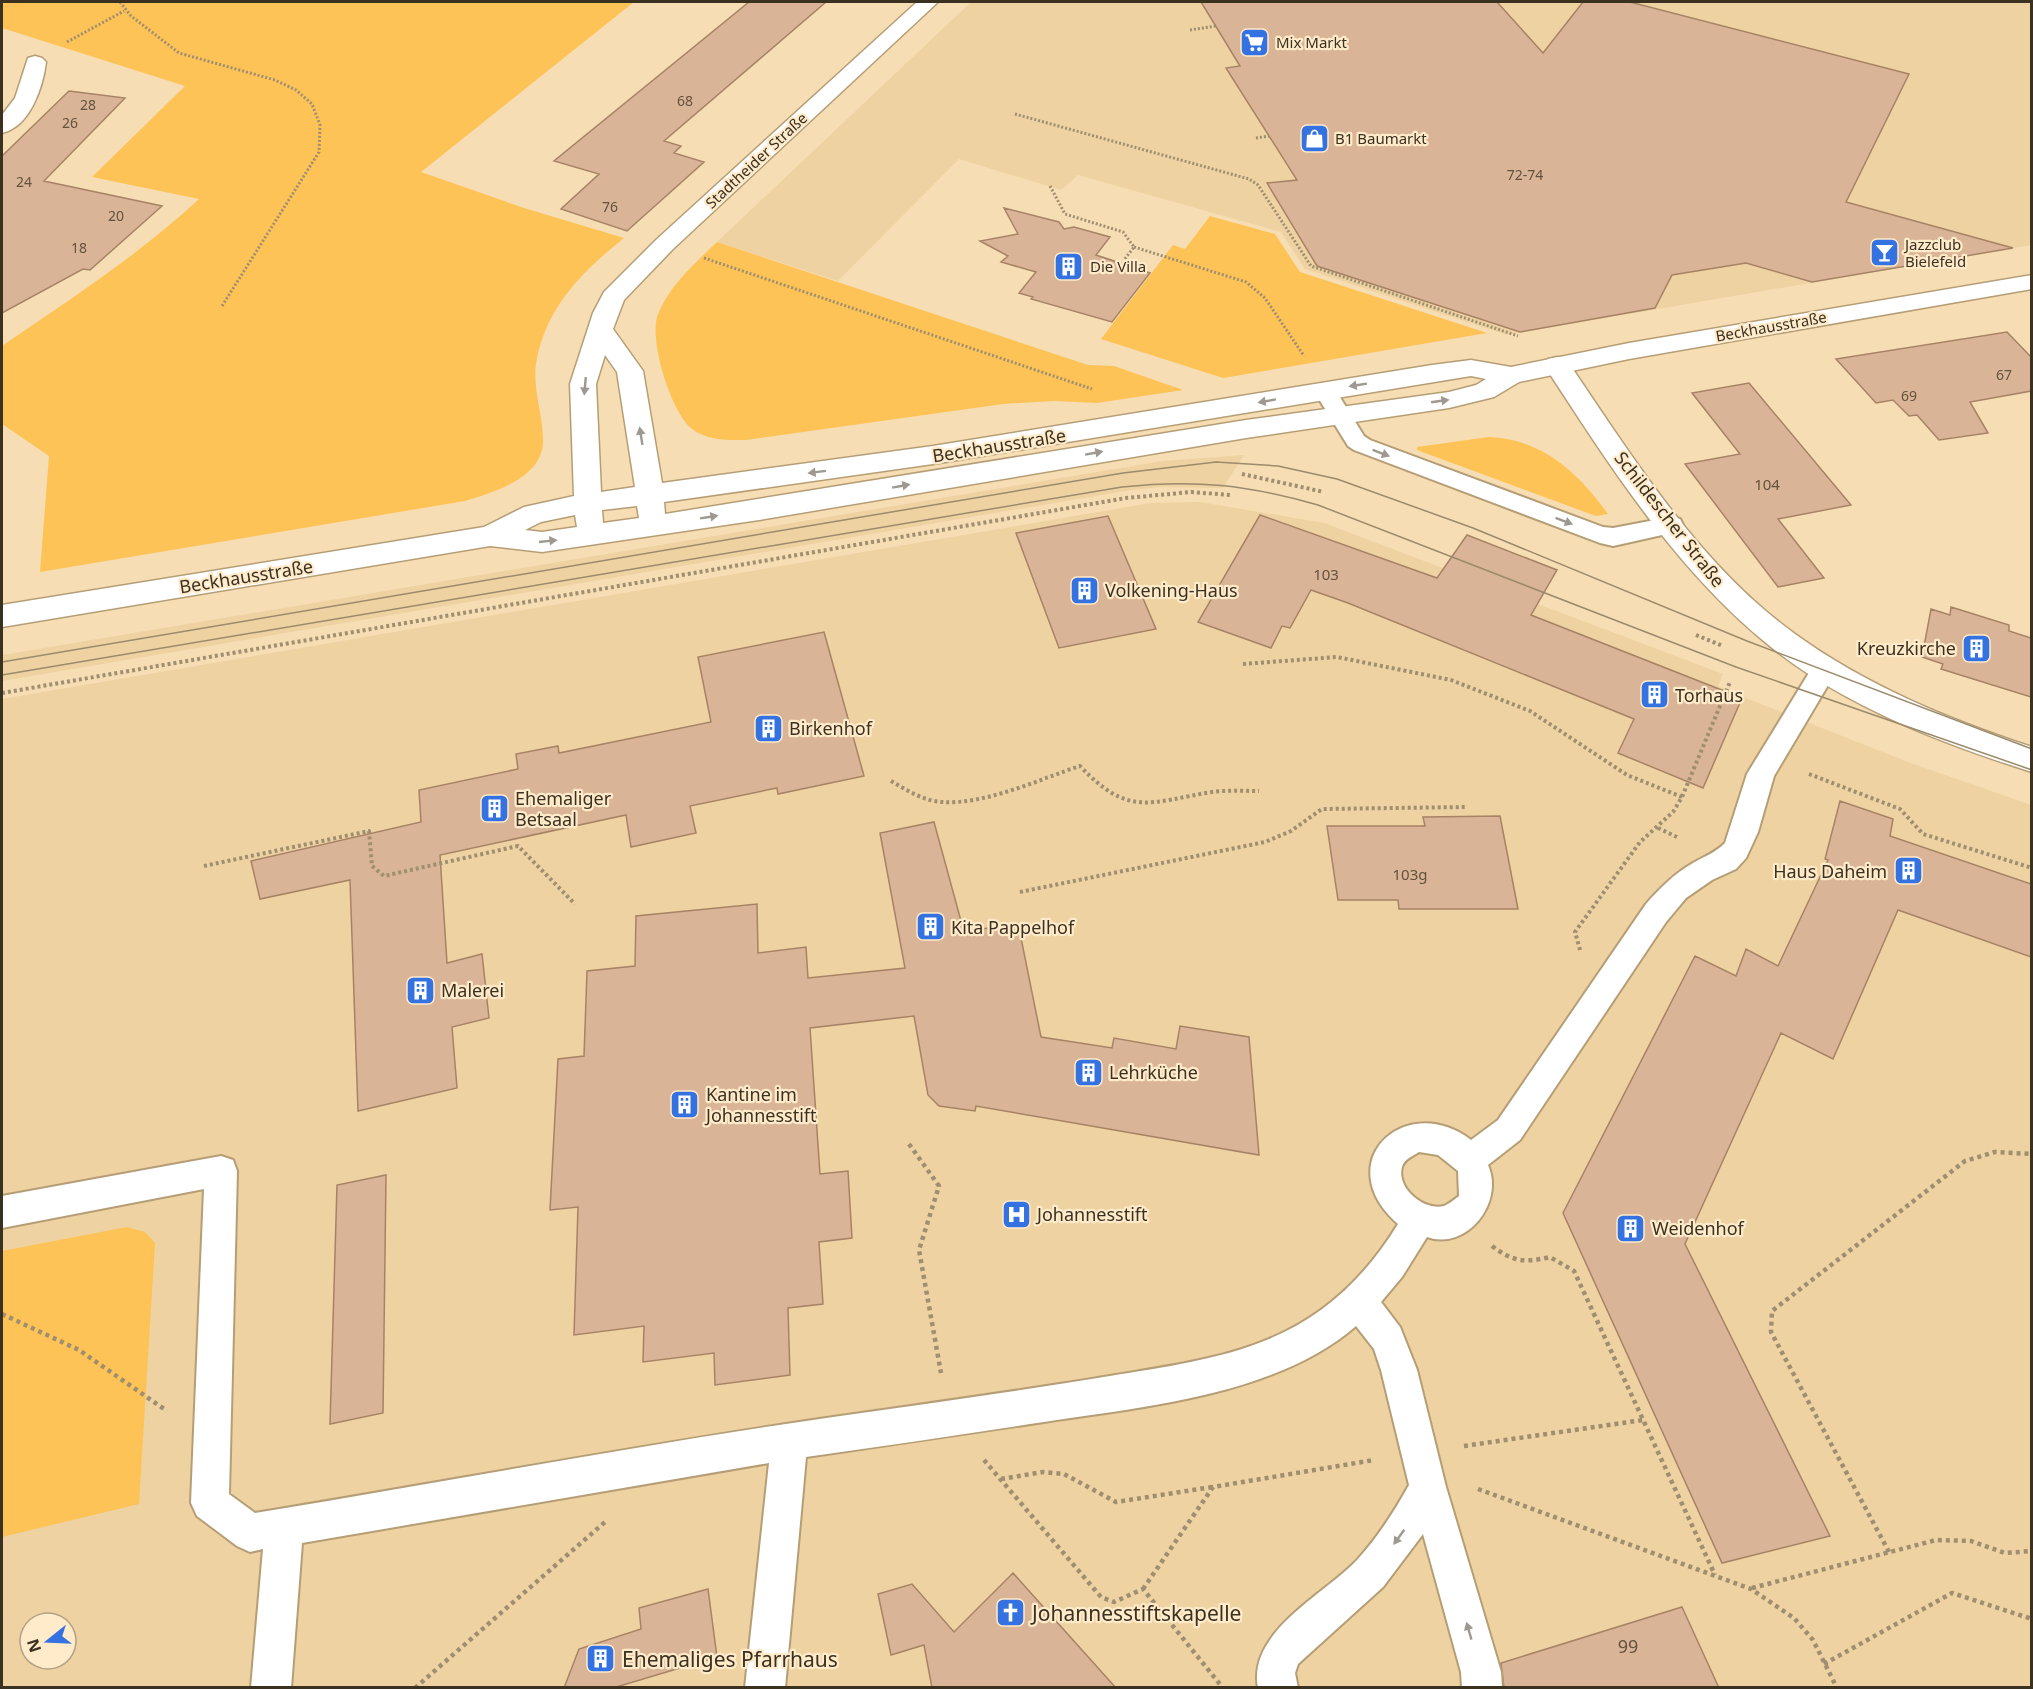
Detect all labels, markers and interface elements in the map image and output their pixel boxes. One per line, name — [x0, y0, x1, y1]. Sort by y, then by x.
supermarket icon: Mix Markt — [1239, 26, 1271, 58]
place label: Mix Markt — [1276, 32, 1348, 52]
house number: 68 — [677, 91, 693, 110]
house number: 28 — [80, 95, 96, 114]
street label: Stadtheider Straße — [701, 108, 811, 212]
house number: 26 — [62, 113, 78, 132]
shop icon: B1 Baumarkt — [1298, 122, 1330, 154]
place label: B1 Baumarkt — [1335, 128, 1427, 148]
house number: 72-74 — [1507, 165, 1543, 184]
house number: 24 — [16, 172, 32, 191]
house number: 76 — [602, 197, 618, 216]
house number: 20 — [108, 206, 124, 225]
place label: Jazzclub Bielefeld — [1903, 234, 1966, 271]
bar icon: Jazzclub Bielefeld — [1868, 237, 1900, 269]
house number: 18 — [71, 238, 87, 257]
building icon: Die Villa — [1053, 250, 1085, 282]
place label: Die Villa — [1090, 256, 1146, 276]
street label: Beckhausstraße — [1714, 306, 1828, 346]
house number: 67 — [1996, 365, 2012, 384]
one-way arrow — [580, 377, 590, 396]
one-way arrow — [1348, 381, 1367, 390]
house number: 69 — [1901, 386, 1917, 405]
one-way arrow — [1258, 396, 1277, 405]
one-way arrow — [1430, 397, 1449, 406]
street label: Beckhausstraße — [931, 423, 1067, 467]
one-way arrow — [636, 427, 645, 446]
street label: Schildescher Straße — [1609, 446, 1731, 592]
one-way arrow — [1084, 448, 1103, 457]
one-way arrow — [1373, 448, 1391, 458]
one-way arrow — [807, 467, 826, 476]
house number: 104 — [1754, 474, 1780, 494]
one-way arrow — [892, 481, 911, 490]
one-way arrow — [699, 512, 718, 521]
one-way arrow — [1555, 517, 1573, 526]
one-way arrow — [539, 536, 558, 546]
street label: Beckhausstraße — [178, 554, 314, 598]
house number: 103 — [1313, 564, 1339, 584]
building icon: Volkening-Haus — [1068, 574, 1100, 606]
place label: Volkening-Haus — [1105, 578, 1238, 602]
building icon: Kreuzkirche — [1961, 632, 1993, 664]
place label: Kreuzkirche — [1857, 636, 1956, 660]
building icon: Torhaus — [1638, 679, 1670, 711]
place label: Torhaus — [1675, 683, 1743, 707]
building icon: Birkenhof — [752, 712, 784, 744]
place label: Birkenhof — [789, 716, 873, 740]
place label: Ehemaliger Betsaal — [515, 786, 612, 831]
building icon: Ehemaliger Betsaal — [478, 792, 510, 824]
building icon: Haus Daheim — [1892, 855, 1924, 887]
place label: Haus Daheim — [1773, 859, 1887, 883]
house number: 103g — [1393, 864, 1427, 884]
building icon: Kita Pappelhof — [914, 911, 946, 943]
place label: Kita Pappelhof — [951, 915, 1075, 939]
building icon: Malerei — [404, 974, 436, 1006]
place label: Malerei — [441, 978, 504, 1002]
building icon: Lehrküche — [1072, 1056, 1104, 1088]
place label: Lehrküche — [1109, 1060, 1198, 1084]
place label: Kantine im Johannesstift — [704, 1082, 817, 1127]
building icon: Kantine im Johannesstift — [669, 1088, 701, 1120]
hospital icon: Johannesstift — [1000, 1198, 1032, 1230]
place label: Johannesstift — [1035, 1202, 1148, 1226]
building icon: Weidenhof — [1615, 1212, 1647, 1244]
place label: Weidenhof — [1652, 1216, 1745, 1240]
one-way arrow — [1393, 1529, 1405, 1545]
church icon: Johannesstiftskapelle — [995, 1597, 1027, 1629]
place label: Johannesstiftskapelle — [1030, 1599, 1241, 1627]
north arrow — [18, 1611, 78, 1671]
one-way arrow — [1464, 1622, 1473, 1640]
house number: 99 — [1618, 1634, 1638, 1658]
text: N — [21, 1636, 46, 1655]
building icon: Ehemaliges Pfarrhaus — [585, 1643, 617, 1675]
place label: Ehemaliges Pfarrhaus — [622, 1645, 838, 1673]

